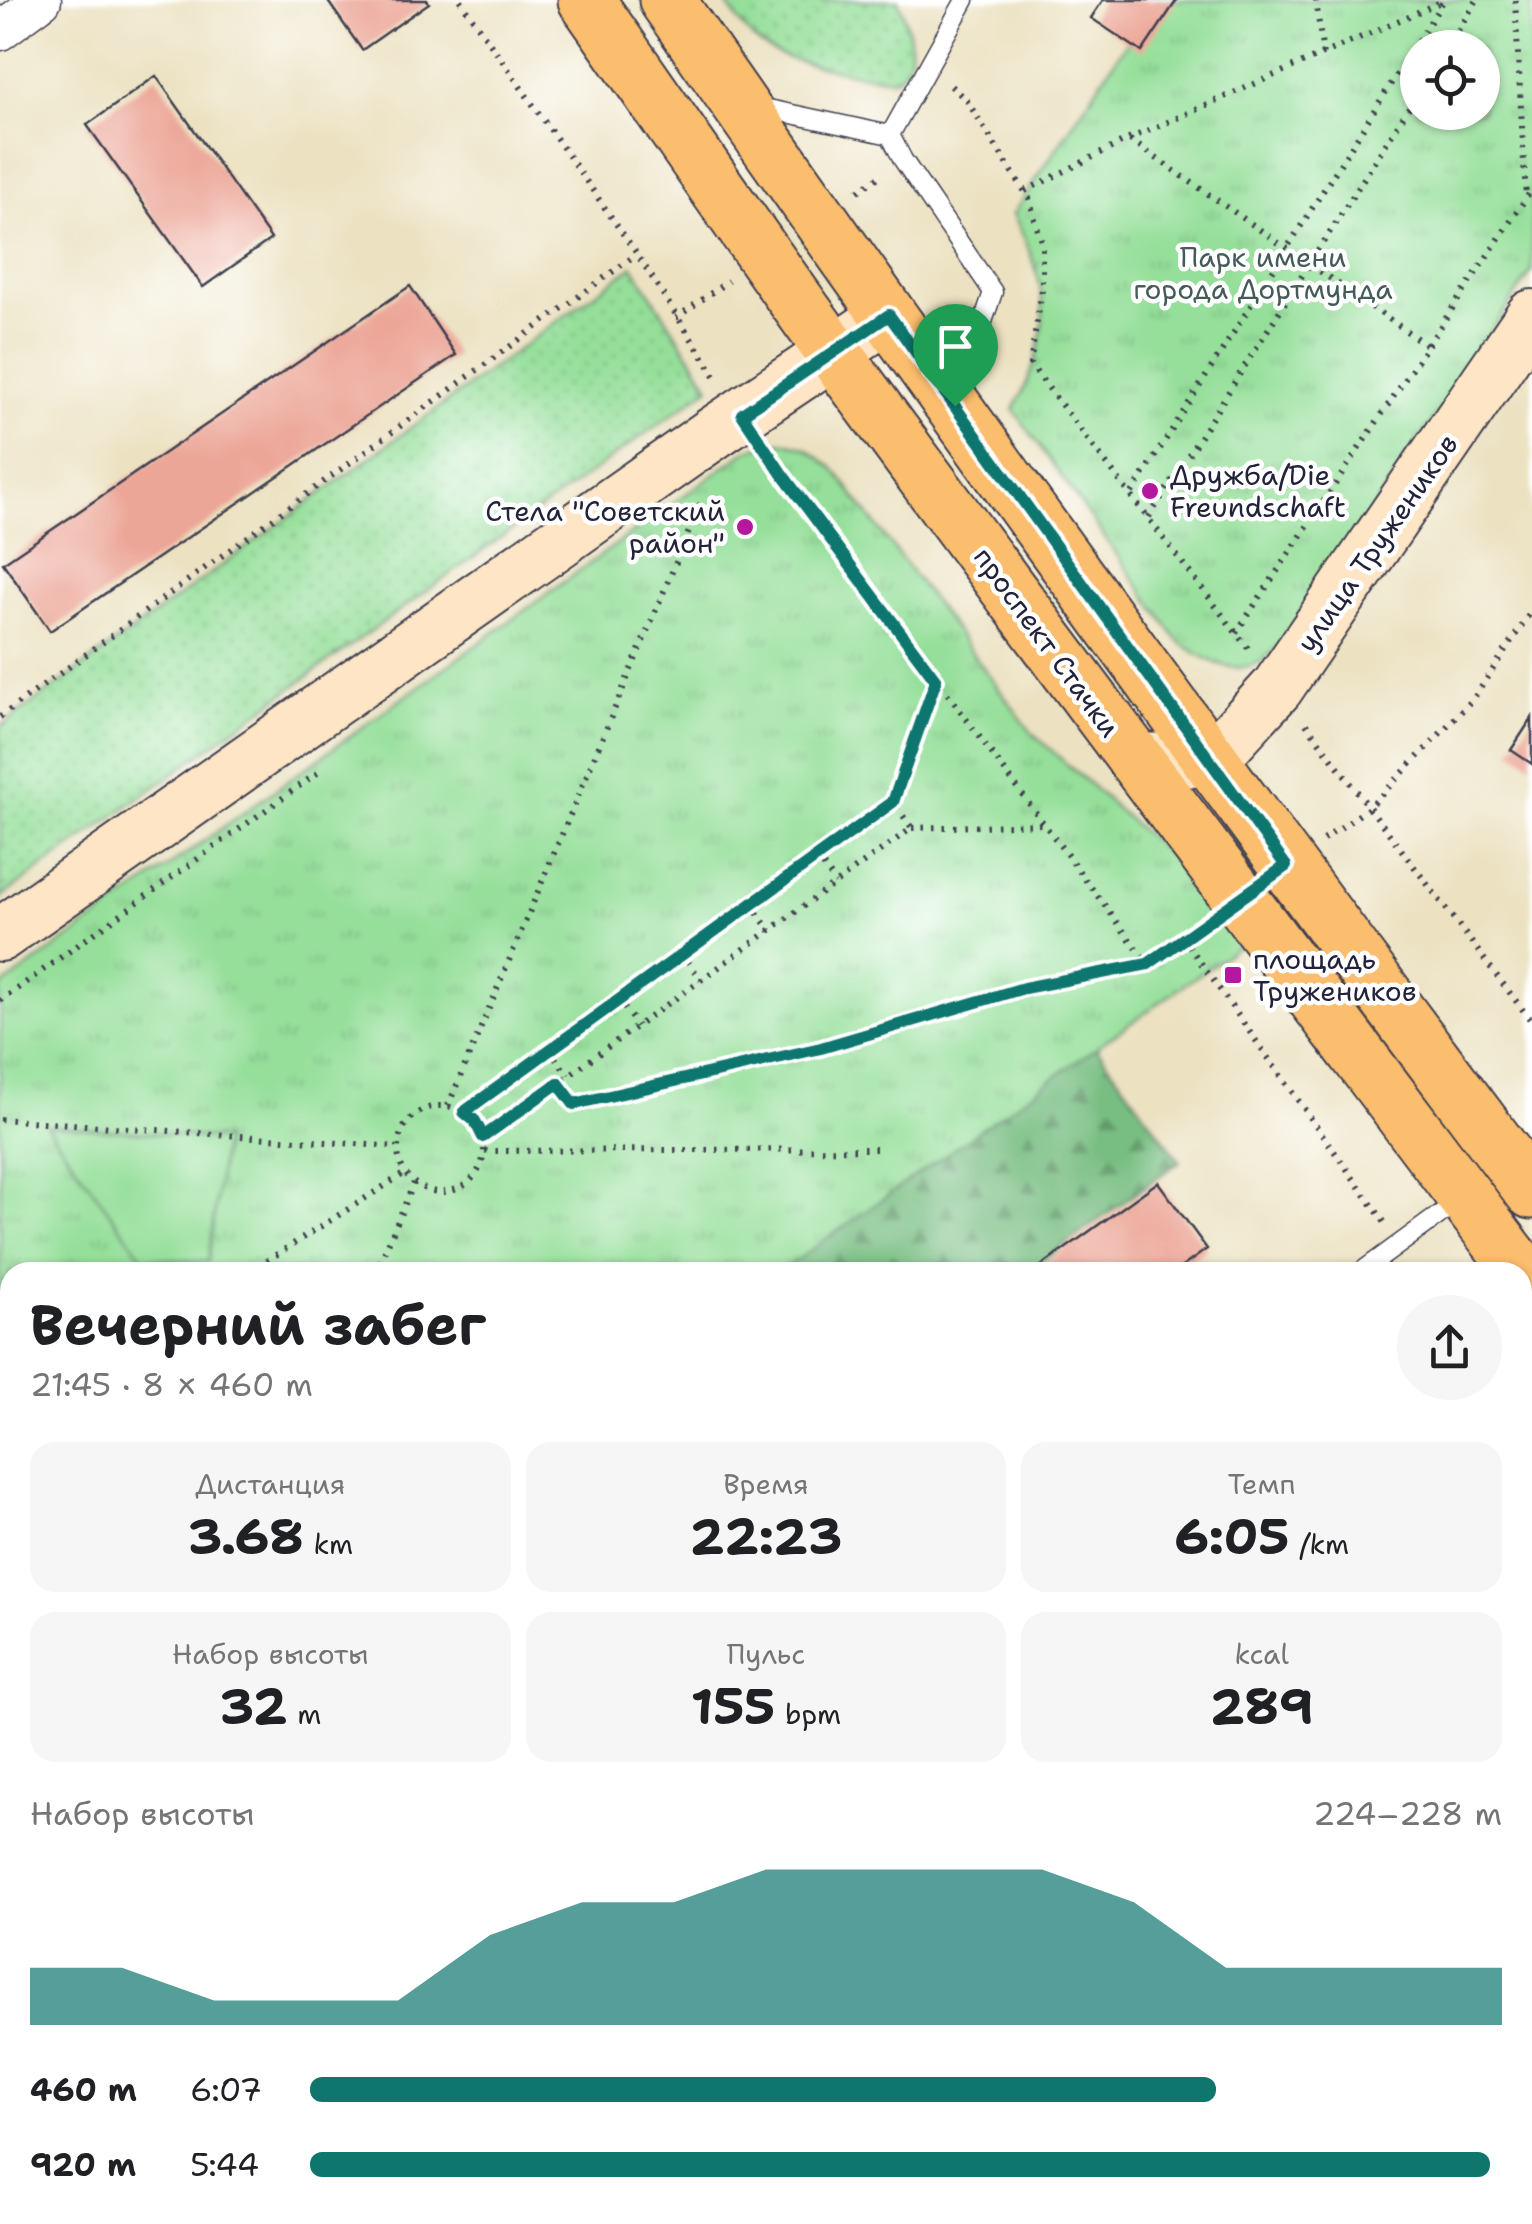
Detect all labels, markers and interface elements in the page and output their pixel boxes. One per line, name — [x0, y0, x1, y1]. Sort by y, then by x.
map controls — [1400, 30, 1500, 130]
button: locate — [1400, 30, 1500, 130]
park label: Парк имени города Дортмунда — [1133, 238, 1393, 308]
pin — [913, 304, 998, 407]
icon: arrive — [928, 319, 983, 374]
street label: улица Тружеников — [1288, 427, 1466, 659]
place label: Дружба/Die Freundschaft — [1170, 456, 1346, 526]
marker: Дружба/Die Freundschaft — [1139, 480, 1161, 502]
place label: Стела "Советский район" — [485, 492, 725, 562]
marker: Стела "Советский район" — [734, 516, 756, 538]
street label: проспект Стачки — [965, 539, 1129, 745]
place label: площадь Тружеников — [1253, 940, 1417, 1010]
marker: площадь Тружеников — [1222, 964, 1244, 986]
text: Вечерний забег — [30, 1288, 486, 1362]
button: share — [1397, 1295, 1502, 1400]
text: 21:45 · 8 × 460 m — [30, 1363, 313, 1406]
text: Дистанция — [195, 1465, 345, 1503]
text: Время — [723, 1465, 809, 1503]
text: Темп — [1228, 1465, 1296, 1503]
text: 3.68 — [187, 1503, 304, 1570]
text: 22:23 — [690, 1503, 842, 1570]
text: 6:05 — [1174, 1503, 1290, 1570]
text: km — [304, 1525, 353, 1563]
text: /km — [1290, 1525, 1349, 1563]
text: Набор высоты — [172, 1635, 369, 1673]
text: Пульс — [727, 1635, 805, 1673]
text: kcal — [1234, 1635, 1289, 1673]
text: 32 — [219, 1673, 288, 1740]
text: 155 — [691, 1673, 775, 1740]
text: 289 — [1210, 1673, 1314, 1740]
text: m — [288, 1695, 321, 1733]
text: bpm — [775, 1695, 841, 1733]
text: Набор высоты — [30, 1792, 255, 1835]
text: 224–228 m — [1313, 1792, 1502, 1835]
text: 460 m — [30, 2068, 137, 2111]
text: 6:07 — [190, 2068, 262, 2111]
text: 920 m — [30, 2143, 136, 2186]
text: 5:44 — [190, 2143, 259, 2186]

